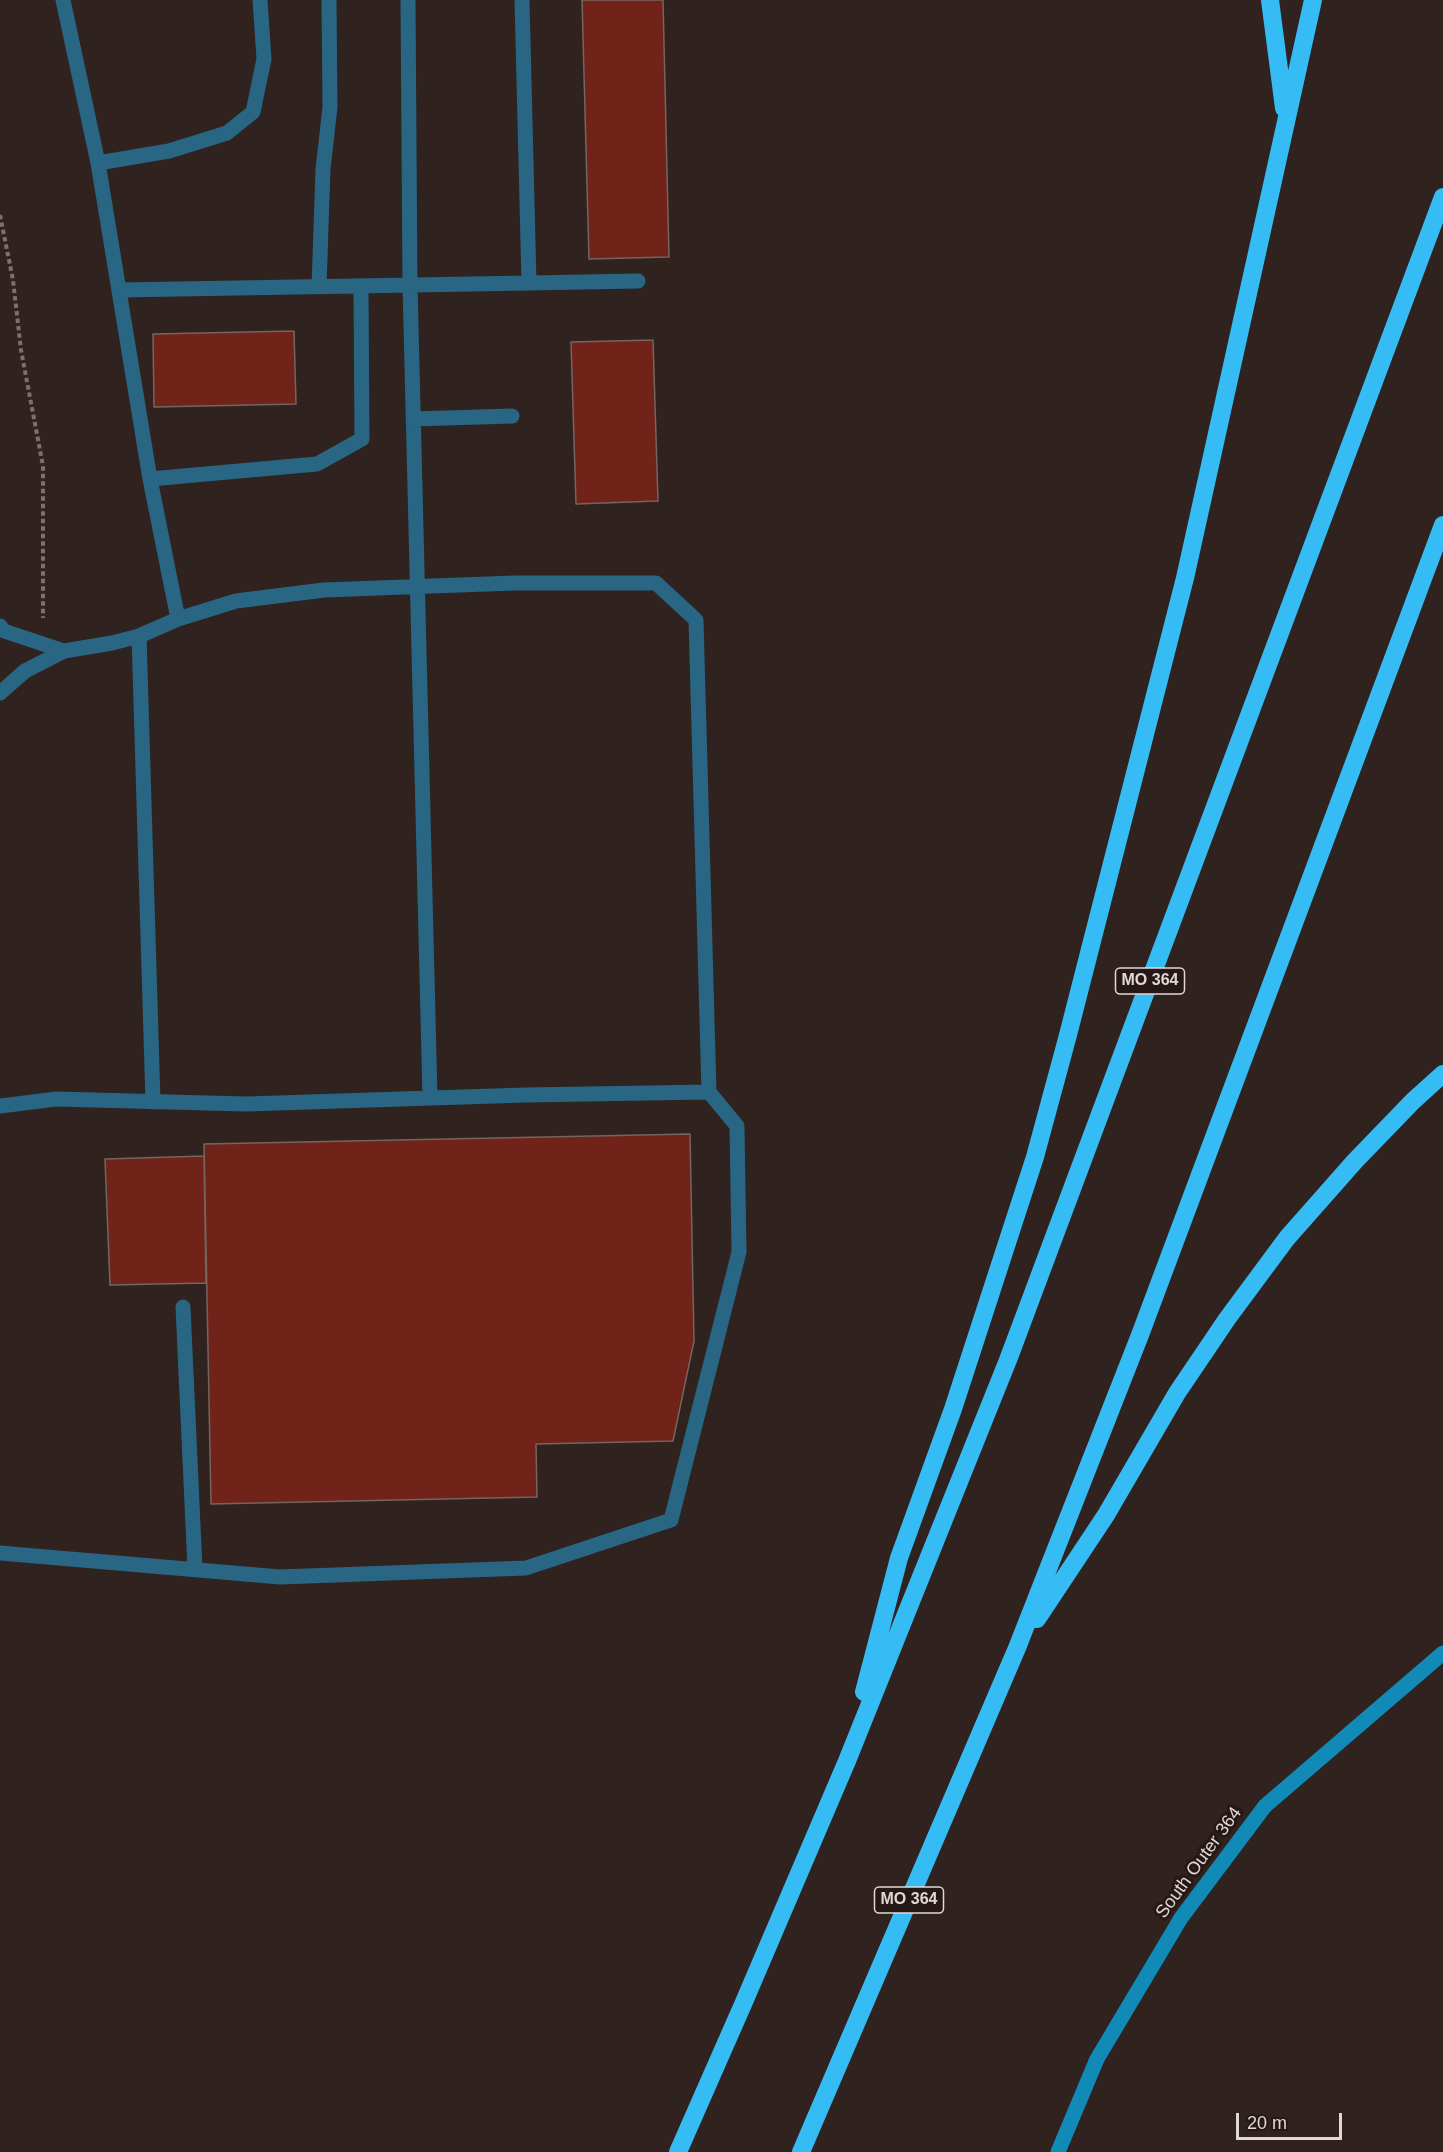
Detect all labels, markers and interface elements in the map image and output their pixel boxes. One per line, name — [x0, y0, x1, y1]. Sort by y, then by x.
road number: MO 364 — [1116, 968, 1184, 994]
street label: South Outer 364 — [1151, 1803, 1247, 1923]
road number: MO 364 — [874, 1887, 944, 1913]
scale bar — [1239, 2101, 1346, 2139]
text: 20 m — [1247, 2113, 1287, 2133]

